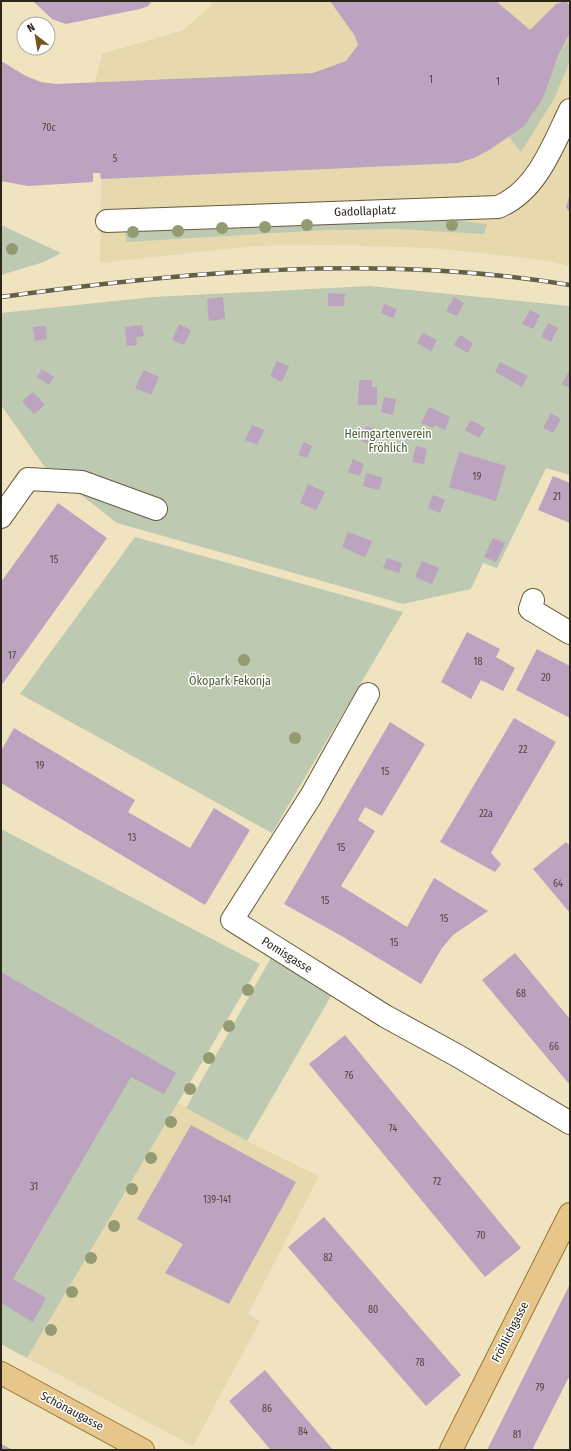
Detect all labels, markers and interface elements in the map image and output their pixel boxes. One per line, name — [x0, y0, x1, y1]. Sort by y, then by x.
north arrow — [16, 16, 56, 56]
text: N — [25, 21, 37, 35]
house number: 1 — [429, 74, 433, 86]
house number: 1 — [496, 76, 500, 88]
house number: 70c — [42, 122, 56, 134]
house number: 5 — [113, 153, 118, 165]
street label: Gadollaplatz — [334, 203, 396, 219]
park label: Heimgartenverein Fröhlich — [344, 427, 432, 455]
house number: 19 — [473, 471, 482, 483]
house number: 21 — [553, 491, 561, 503]
house number: 15 — [50, 554, 59, 566]
house number: 17 — [8, 650, 16, 662]
house number: 18 — [474, 656, 482, 668]
park label: Ökopark Fekonja — [189, 672, 271, 688]
house number: 20 — [541, 672, 551, 684]
house number: 22 — [519, 744, 528, 756]
house number: 19 — [36, 760, 45, 772]
house number: 15 — [381, 766, 390, 778]
house number: 22a — [479, 808, 493, 820]
house number: 13 — [128, 832, 137, 844]
house number: 15 — [337, 842, 346, 854]
house number: 64 — [553, 878, 563, 890]
house number: 15 — [321, 895, 330, 907]
house number: 15 — [440, 913, 449, 925]
street label: Pomisgasse — [259, 934, 315, 976]
house number: 15 — [390, 937, 399, 949]
house number: 68 — [516, 988, 526, 1000]
house number: 66 — [549, 1041, 559, 1053]
house number: 76 — [345, 1070, 353, 1082]
house number: 74 — [389, 1123, 397, 1135]
house number: 72 — [433, 1176, 442, 1188]
house number: 31 — [30, 1181, 38, 1193]
house number: 139-141 — [203, 1194, 231, 1206]
house number: 70 — [476, 1230, 486, 1242]
house number: 82 — [323, 1252, 333, 1264]
street label: Fröhlichgasse — [489, 1299, 531, 1365]
house number: 80 — [368, 1304, 378, 1316]
house number: 78 — [416, 1357, 424, 1369]
house number: 79 — [536, 1382, 545, 1394]
street label: Schönaugasse — [38, 1389, 106, 1434]
house number: 86 — [262, 1403, 272, 1415]
house number: 84 — [298, 1426, 308, 1438]
house number: 81 — [513, 1429, 521, 1441]

